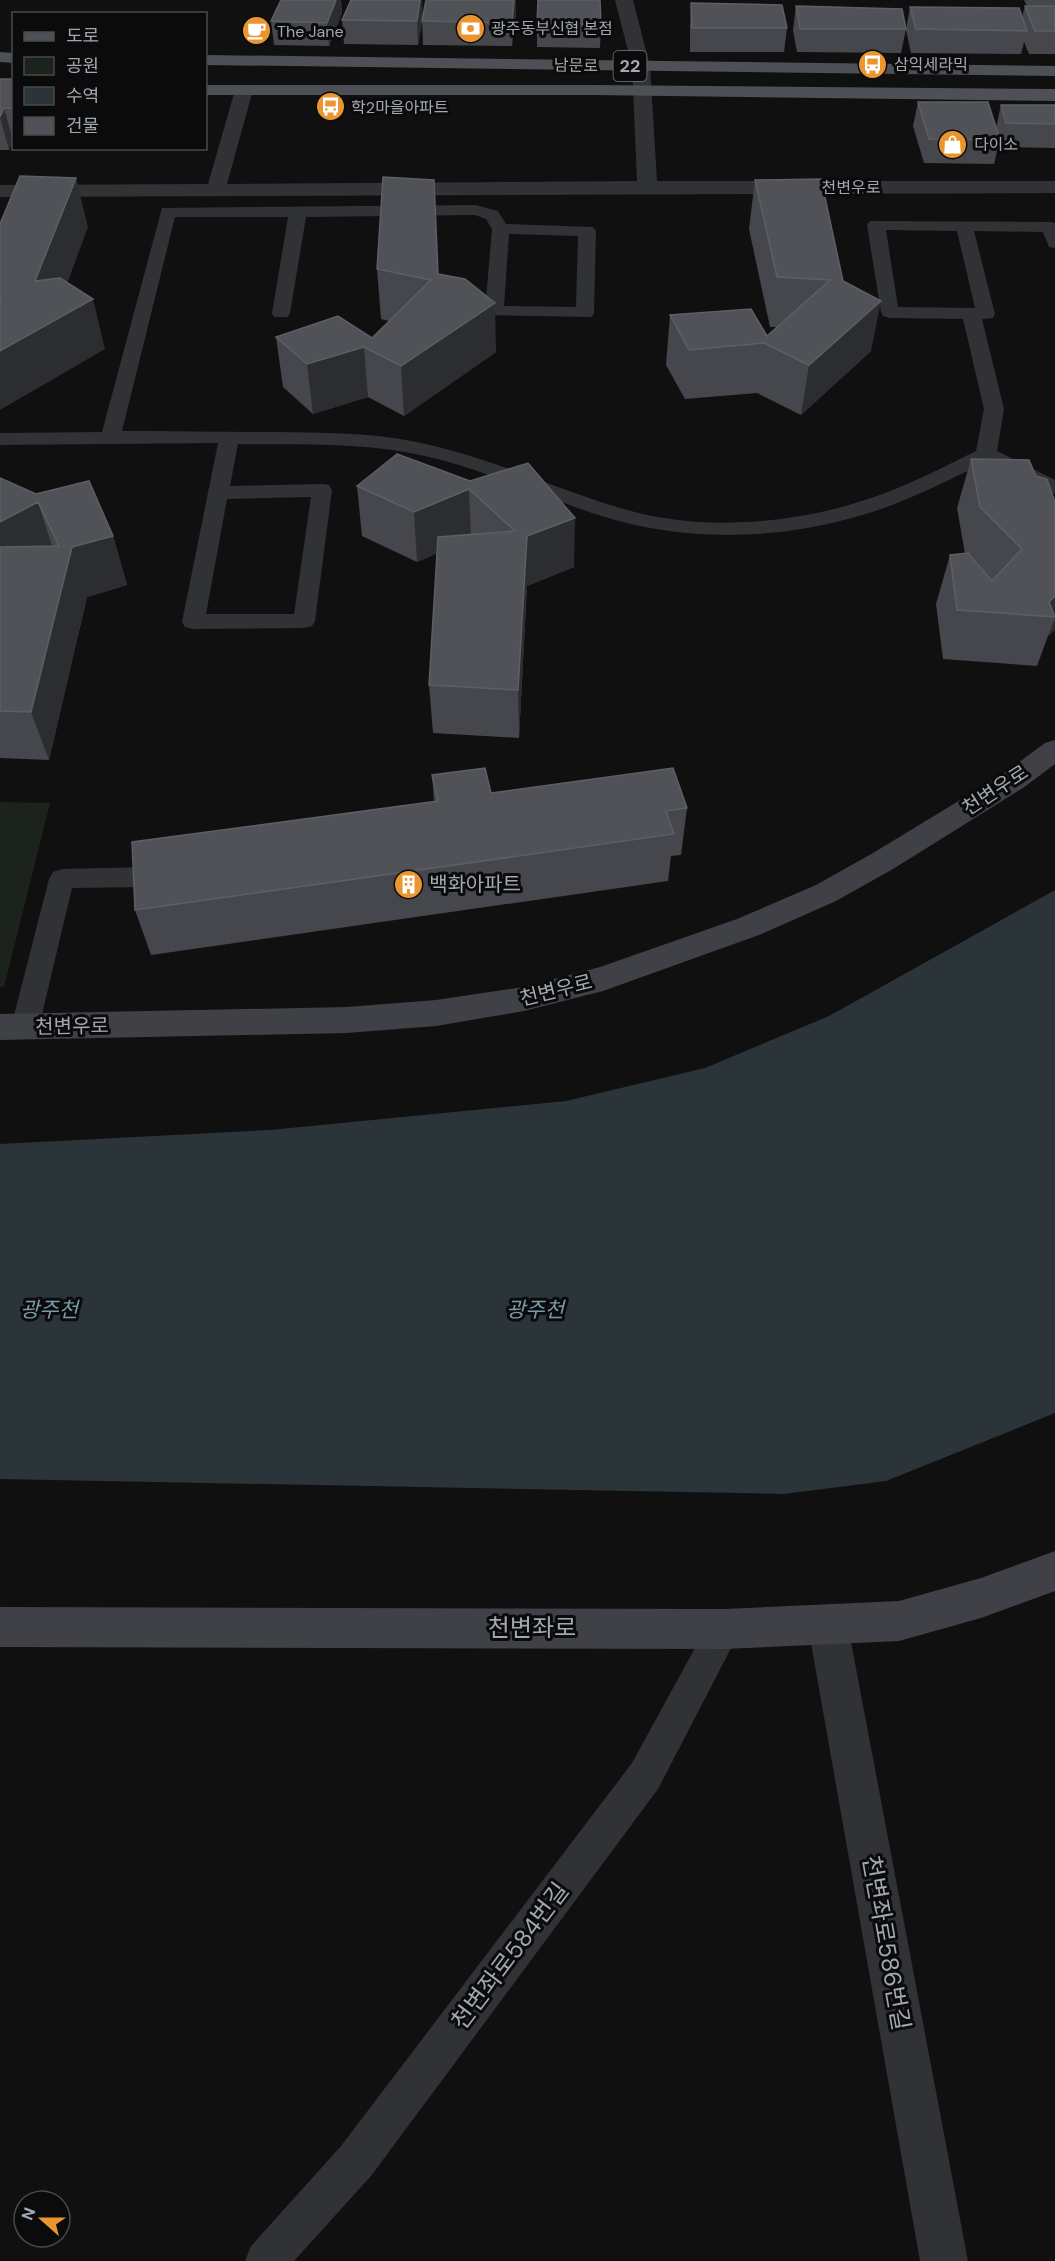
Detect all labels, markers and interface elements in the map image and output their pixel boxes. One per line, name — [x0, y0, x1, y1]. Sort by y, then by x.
legend — [12, 12, 207, 150]
bank icon: 광주동부신협 본점 — [454, 12, 486, 44]
cafe icon: The Jane — [240, 15, 272, 47]
place label: 광주동부신협 본점 — [491, 18, 613, 39]
place label: The Jane — [277, 21, 344, 42]
text: 도로 — [66, 24, 99, 48]
bus stop icon: 삼익세라믹 — [857, 48, 889, 80]
road number: 22 — [614, 51, 646, 81]
text: 공원 — [66, 54, 99, 78]
place label: 삼익세라믹 — [894, 54, 968, 75]
street label: 남문로 — [554, 55, 599, 76]
text: 수역 — [66, 84, 99, 108]
bus stop icon: 학2마을아파트 — [314, 91, 346, 123]
place label: 학2마을아파트 — [351, 97, 449, 118]
text: 건물 — [66, 114, 99, 138]
shop icon: 다이소 — [937, 128, 969, 160]
place label: 다이소 — [974, 134, 1018, 155]
street label: 천변우로 — [822, 177, 881, 198]
street label: 천변우로 — [957, 759, 1033, 821]
building icon: 백화아파트 — [392, 868, 424, 900]
place label: 백화아파트 — [429, 871, 521, 897]
street label: 천변우로 — [517, 968, 595, 1012]
street label: 천변우로 — [35, 1012, 109, 1040]
water label: 광주천 — [20, 1296, 81, 1324]
water label: 광주천 — [506, 1296, 567, 1324]
street label: 천변좌로 — [488, 1612, 576, 1643]
street label: 천변좌로586번길 — [856, 1853, 917, 2033]
street label: 천변좌로584번길 — [444, 1876, 575, 2035]
north arrow — [12, 2189, 72, 2249]
text: N — [17, 2205, 40, 2223]

